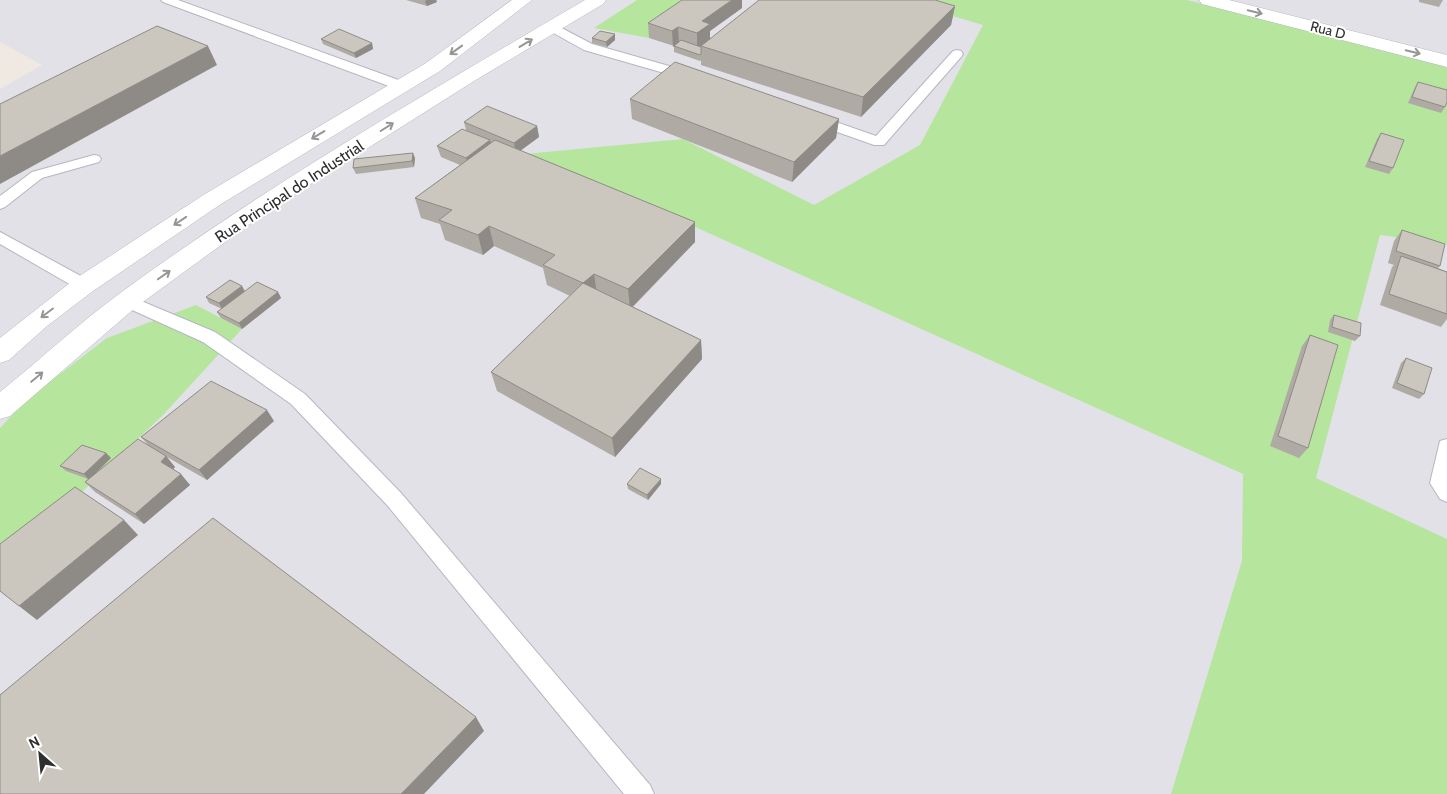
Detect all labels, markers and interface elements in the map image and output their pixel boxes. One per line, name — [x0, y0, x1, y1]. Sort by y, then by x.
one-way arrow — [1247, 8, 1263, 17]
street label: Rua D — [1309, 17, 1347, 43]
one-way arrow — [518, 37, 532, 47]
one-way arrow — [449, 45, 463, 55]
one-way arrow — [1404, 48, 1420, 57]
one-way arrow — [379, 122, 393, 132]
one-way arrow — [311, 130, 325, 140]
street label: Rua Principal do Industrial — [211, 136, 367, 247]
one-way arrow — [173, 215, 187, 226]
one-way arrow — [157, 270, 171, 280]
one-way arrow — [41, 308, 54, 319]
one-way arrow — [31, 371, 44, 382]
north arrow — [15, 729, 65, 779]
text: N — [26, 732, 43, 753]

